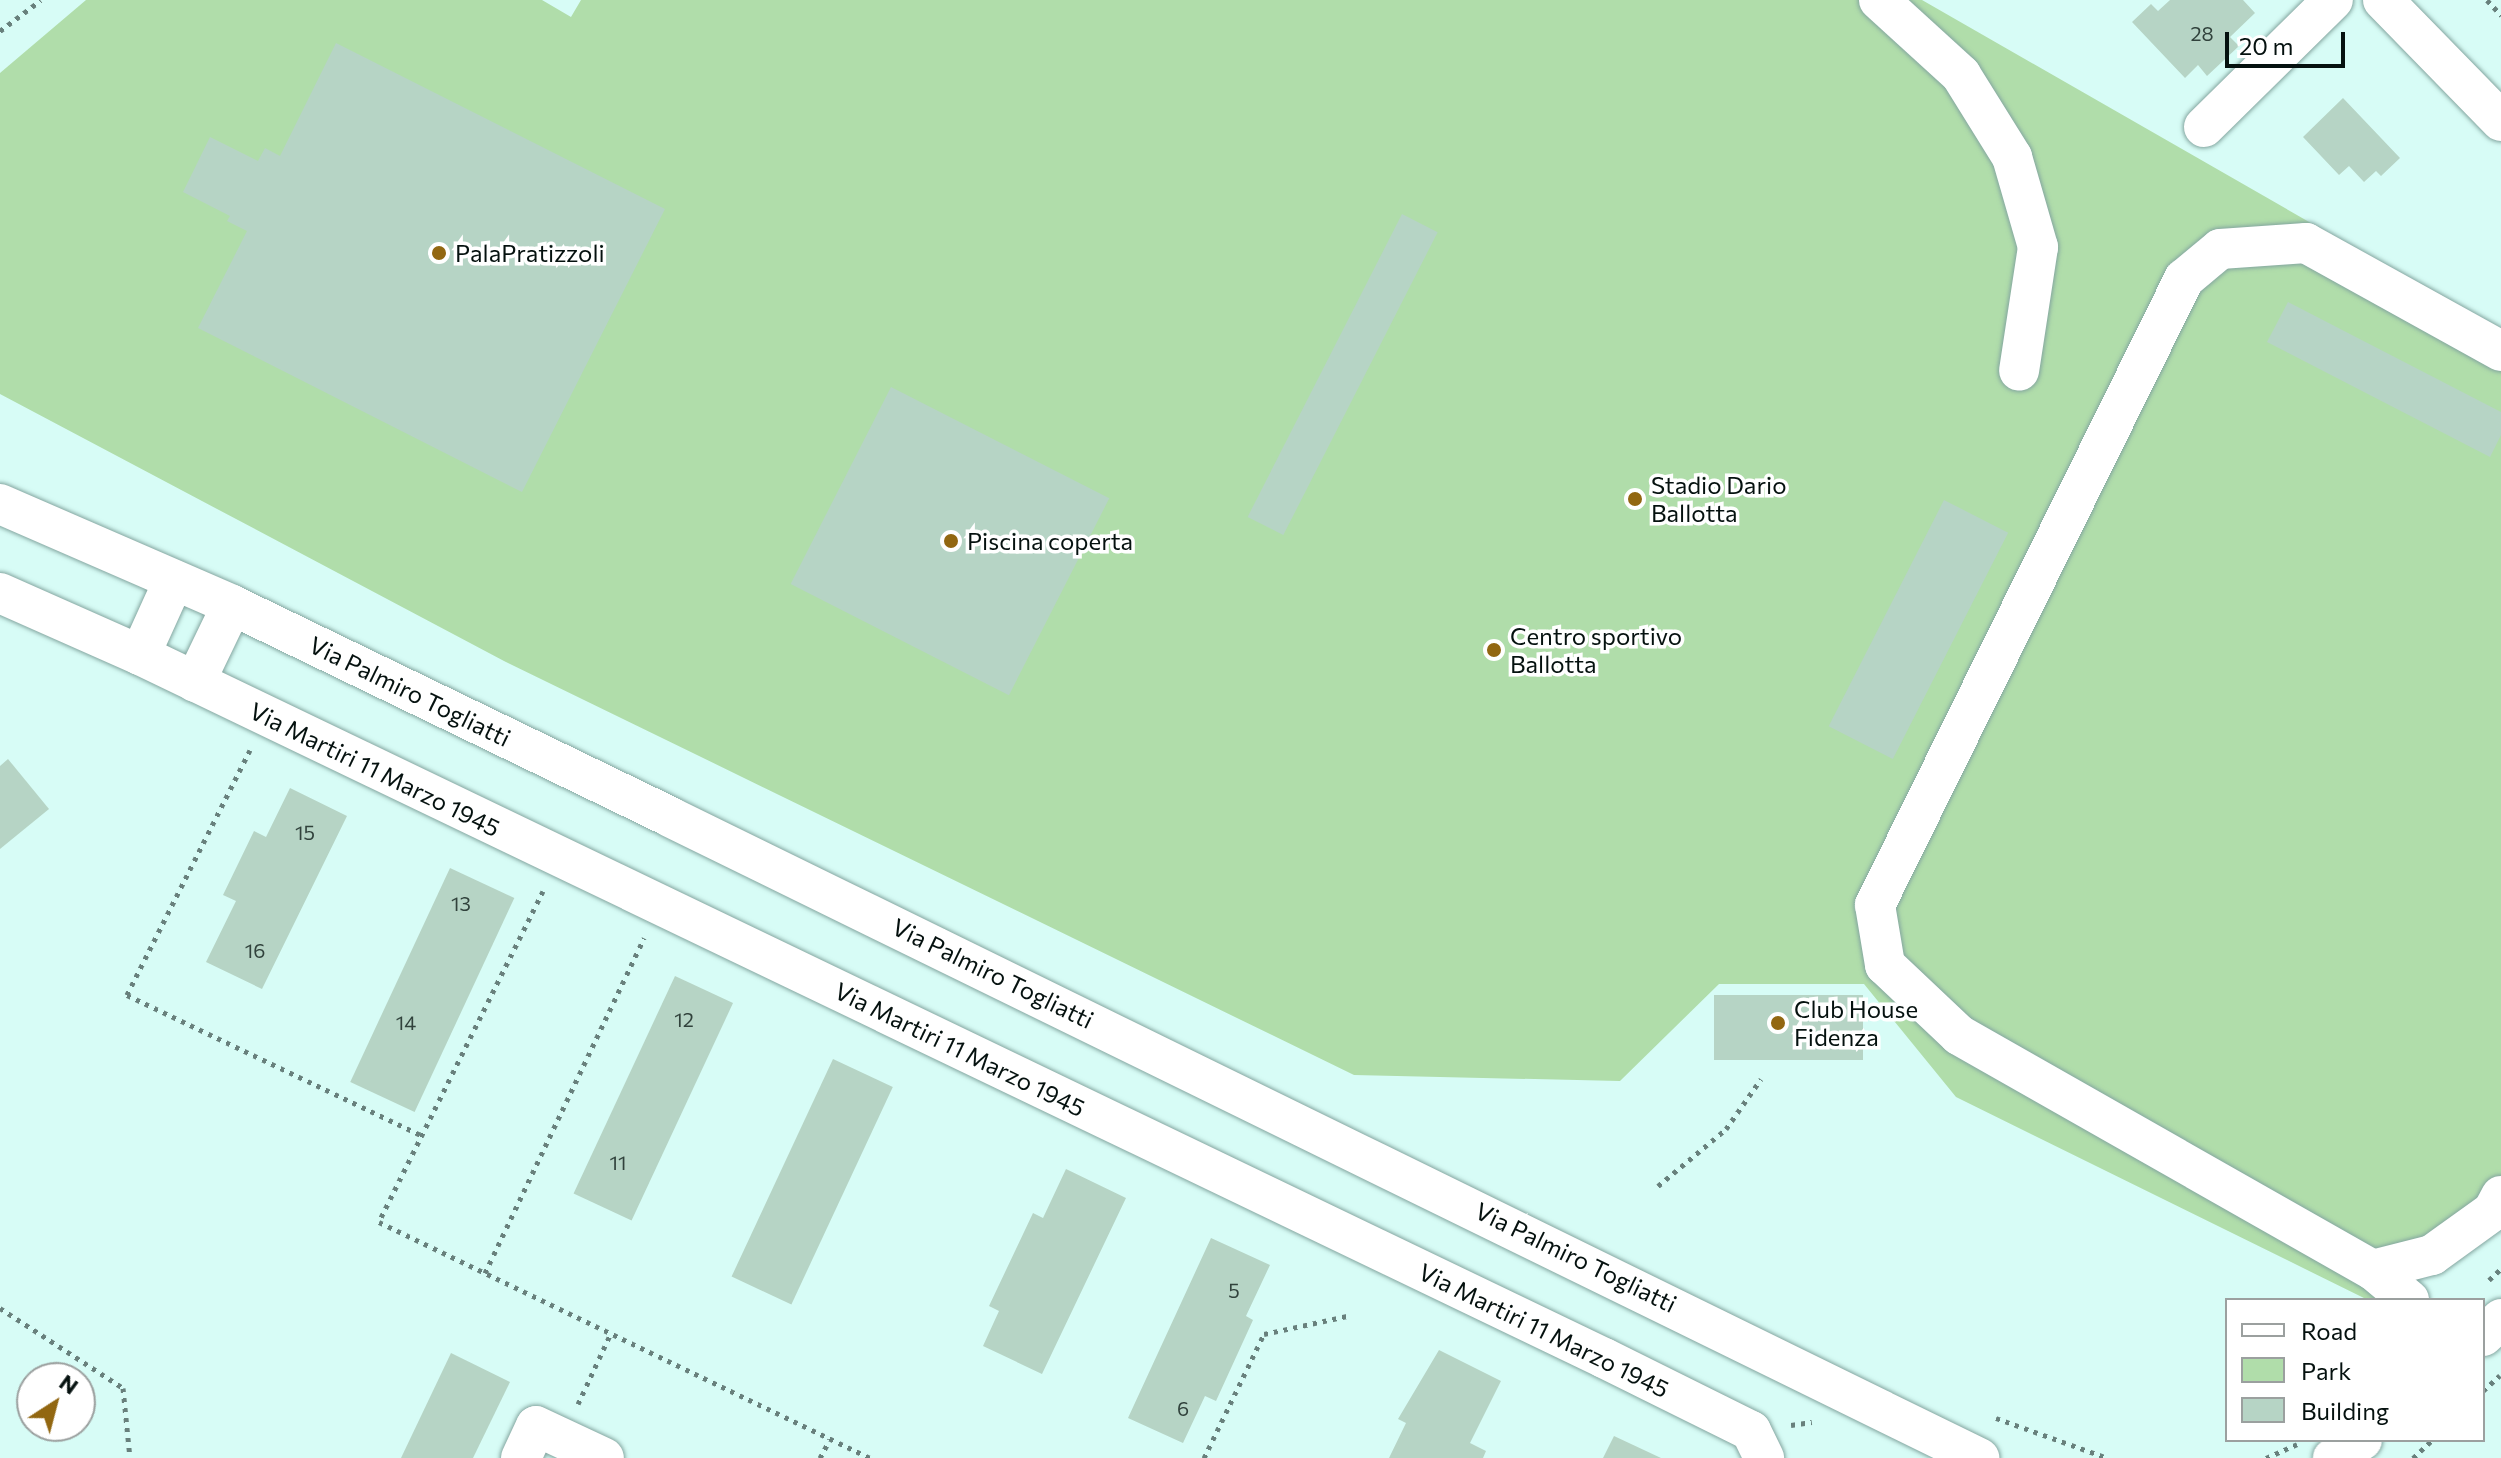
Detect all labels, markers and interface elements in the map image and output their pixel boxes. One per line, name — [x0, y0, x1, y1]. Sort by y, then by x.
scale bar — [2229, 16, 2349, 66]
house number: 28 — [2190, 21, 2214, 45]
text: 20 m — [2239, 31, 2293, 60]
place label: PalaPratizzoli — [455, 239, 605, 267]
marker: PalaPratizzoli — [430, 244, 448, 262]
place label: Stadio Dario Ballotta — [1651, 471, 1787, 527]
marker: Stadio Dario Ballotta — [1626, 490, 1644, 508]
place label: Piscina coperta — [967, 527, 1133, 555]
marker: Piscina coperta — [942, 532, 960, 550]
place label: Centro sportivo Ballotta — [1510, 622, 1682, 678]
street label: Via Palmiro Togliatti — [305, 630, 515, 752]
marker: Centro sportivo Ballotta — [1485, 641, 1503, 659]
street label: Via Martiri 11 Marzo 1945 — [245, 696, 505, 842]
house number: 15 — [295, 820, 315, 844]
house number: 13 — [451, 891, 471, 915]
street label: Via Palmiro Togliatti — [888, 912, 1098, 1034]
house number: 16 — [245, 938, 265, 962]
street label: Via Martiri 11 Marzo 1945 — [830, 976, 1090, 1122]
place label: Club House Fidenza — [1794, 995, 1918, 1051]
house number: 12 — [674, 1007, 694, 1031]
house number: 14 — [396, 1010, 416, 1034]
marker: Club House Fidenza — [1769, 1014, 1787, 1032]
house number: 11 — [609, 1150, 627, 1174]
street label: Via Palmiro Togliatti — [1471, 1196, 1681, 1318]
street label: Via Martiri 11 Marzo 1945 — [1414, 1257, 1674, 1403]
house number: 5 — [1228, 1278, 1240, 1302]
legend — [2225, 1298, 2485, 1442]
text: Road — [2301, 1316, 2357, 1345]
text: Park — [2301, 1356, 2351, 1385]
north arrow — [16, 1362, 96, 1442]
text: N — [55, 1368, 84, 1400]
house number: 6 — [1177, 1396, 1189, 1420]
text: Building — [2301, 1396, 2389, 1425]

